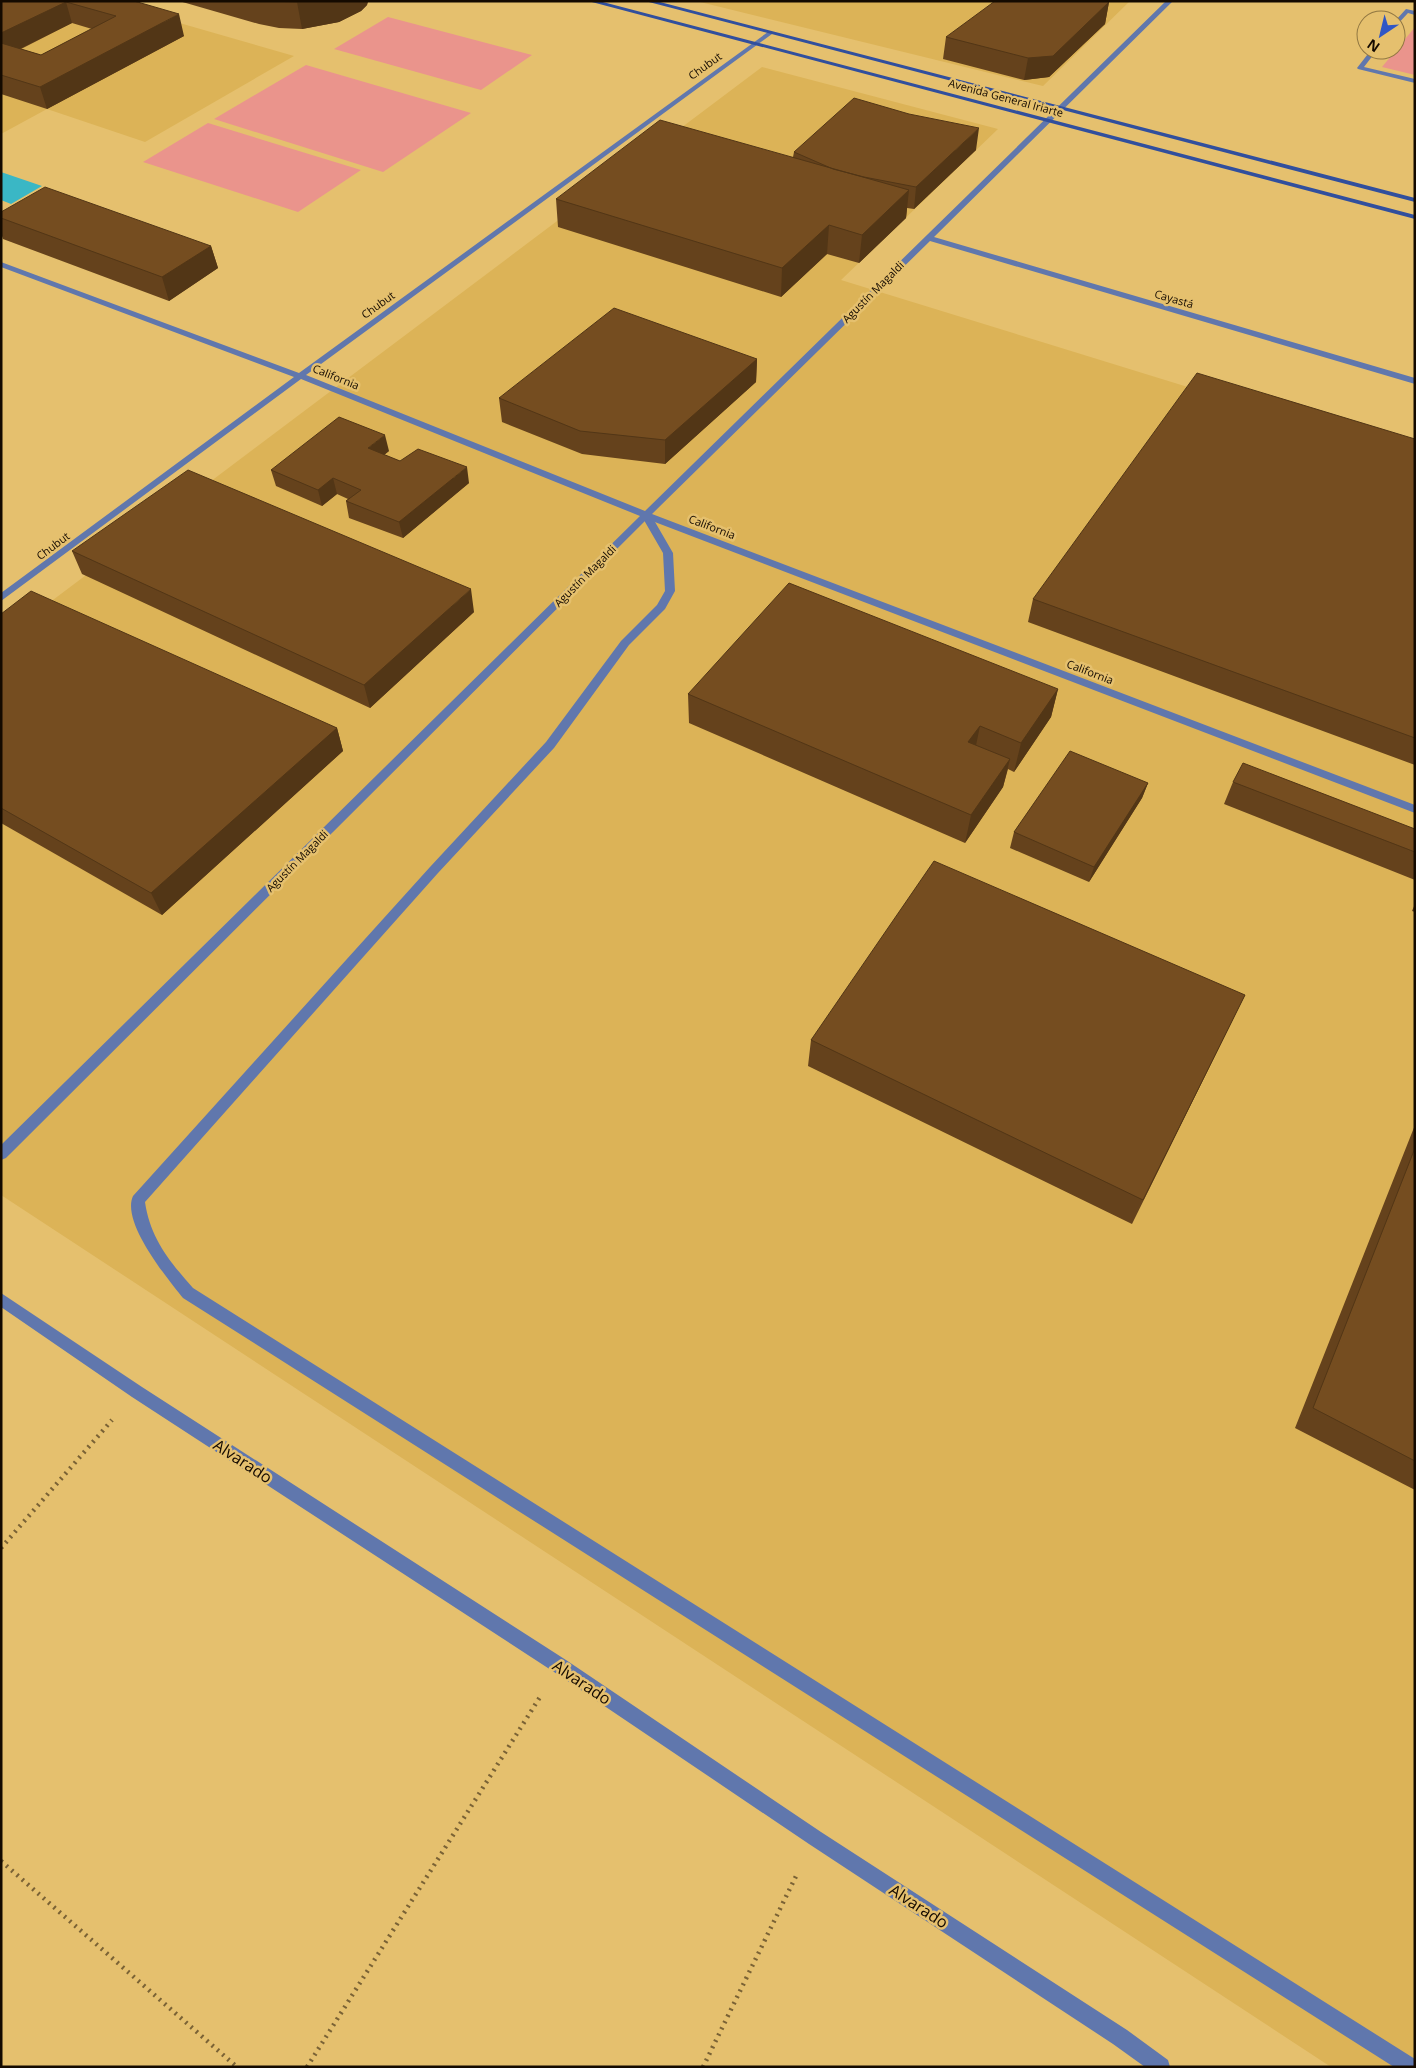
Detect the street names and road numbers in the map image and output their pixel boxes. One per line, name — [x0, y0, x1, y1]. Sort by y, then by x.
street label: Chubut — [685, 48, 724, 83]
street label: Avenida General Iriarte — [947, 75, 1065, 120]
street label: Agustín Magaldi — [838, 257, 907, 326]
street label: Cayastá — [1153, 286, 1195, 311]
street label: Chubut — [358, 287, 397, 322]
street label: California — [311, 360, 362, 393]
street label: California — [687, 511, 738, 542]
street label: Chubut — [33, 528, 72, 563]
street label: Agustín Magaldi — [550, 541, 619, 610]
street label: California — [1065, 656, 1116, 687]
street label: Agustín Magaldi — [262, 826, 331, 895]
street label: Alvarado — [209, 1434, 277, 1488]
street label: Alvarado — [549, 1654, 615, 1710]
street label: Alvarado — [885, 1879, 953, 1933]

